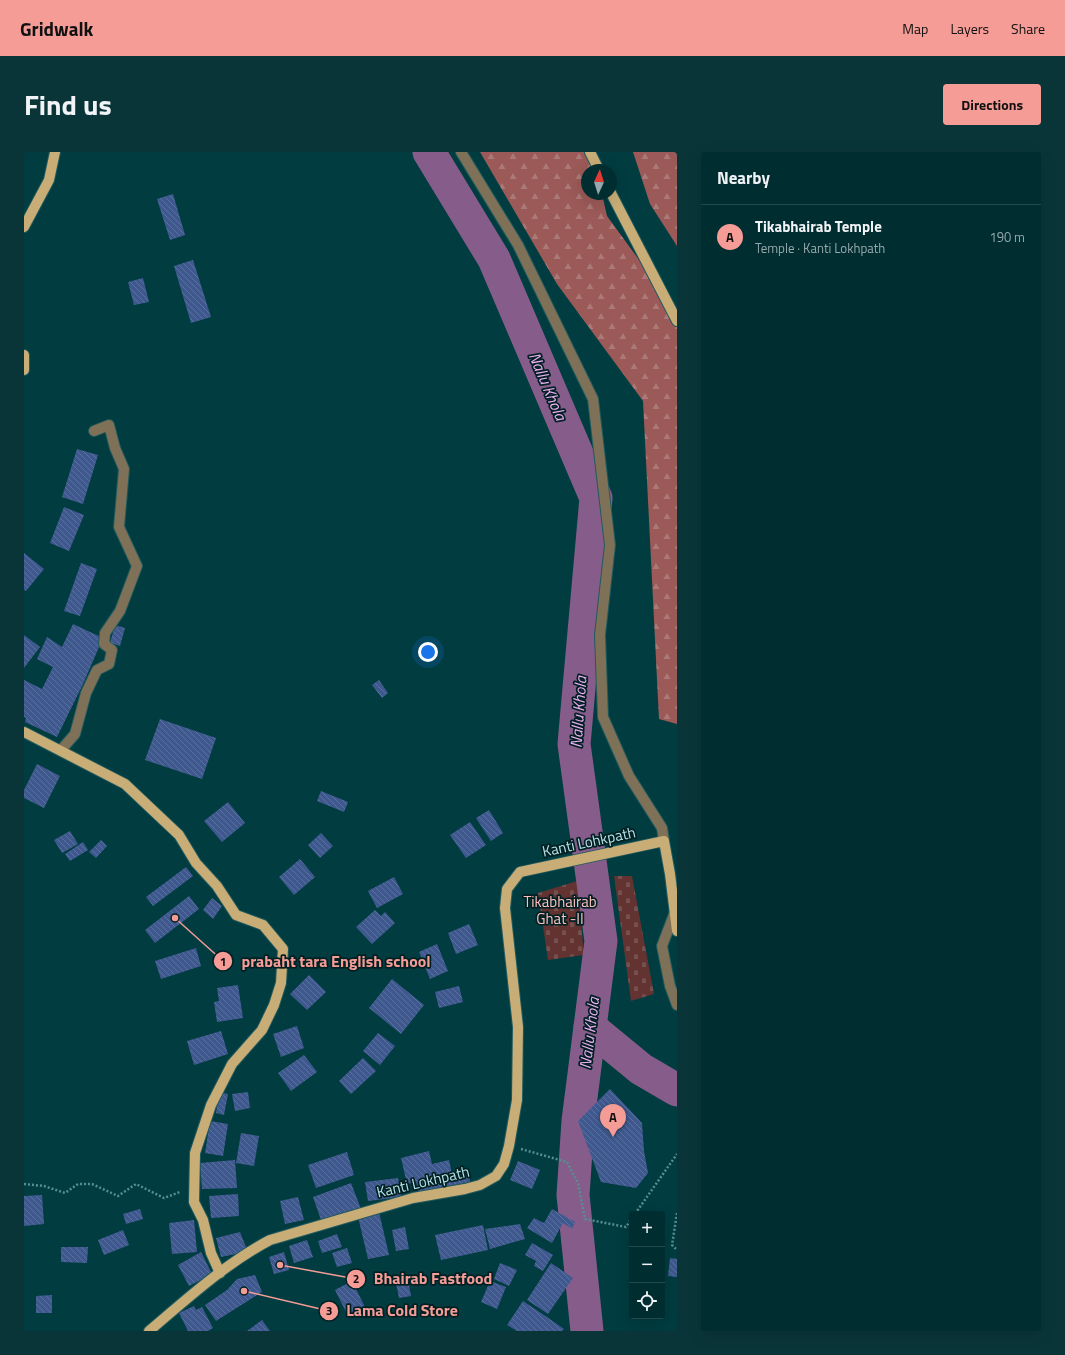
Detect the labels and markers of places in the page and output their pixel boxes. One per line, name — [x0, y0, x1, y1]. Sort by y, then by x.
callout: prabaht tara English school — [213, 947, 439, 975]
pin: A — [600, 1104, 626, 1137]
callout: Bhairab Fastfood — [346, 1265, 501, 1293]
callout: Lama Cold Store — [319, 1297, 466, 1325]

